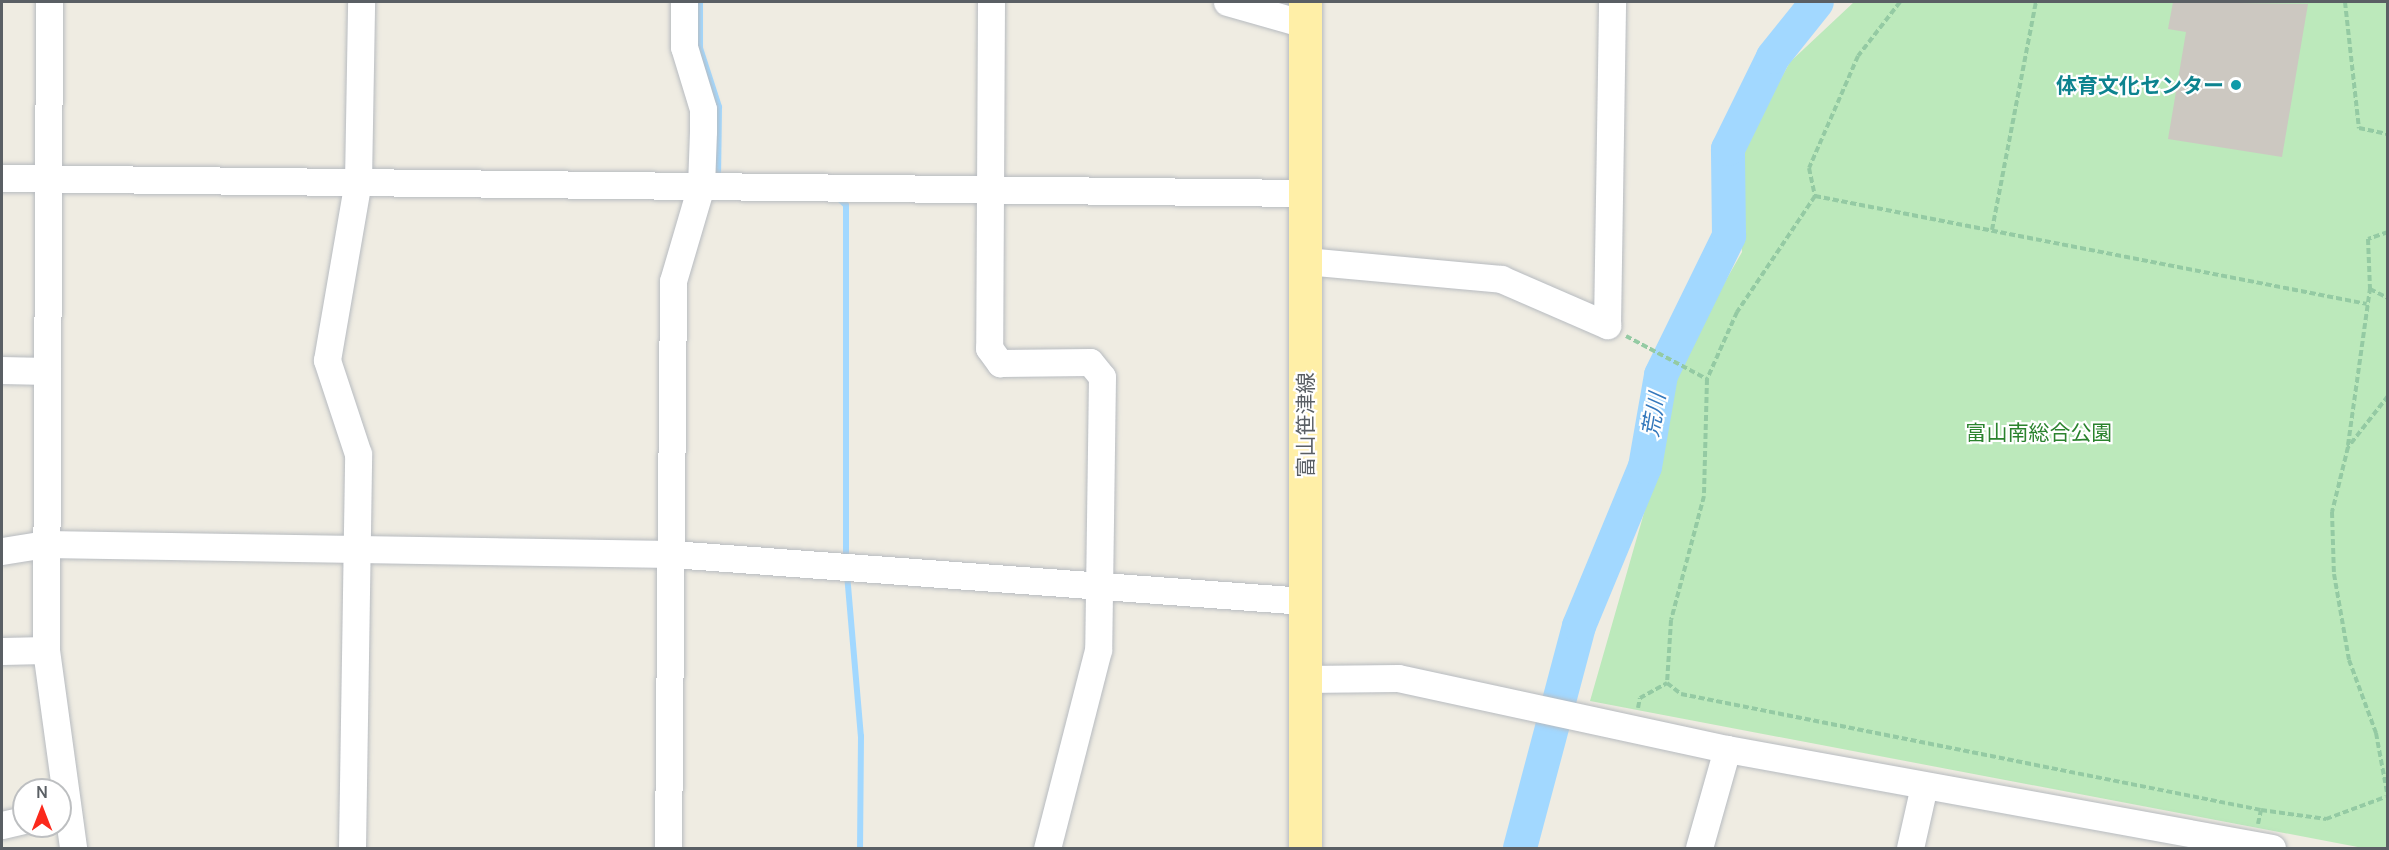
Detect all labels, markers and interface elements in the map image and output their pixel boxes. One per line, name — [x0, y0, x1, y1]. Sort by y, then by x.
place label: 体育文化センター — [2056, 72, 2224, 98]
marker: 体育文化センター — [2229, 78, 2243, 92]
street label: 富山笹津線 — [1292, 373, 1318, 477]
water label: 荒川 — [1637, 391, 1671, 439]
park label: 富山南総合公園 — [1966, 419, 2112, 445]
north arrow — [12, 778, 72, 838]
text: N — [36, 781, 48, 803]

